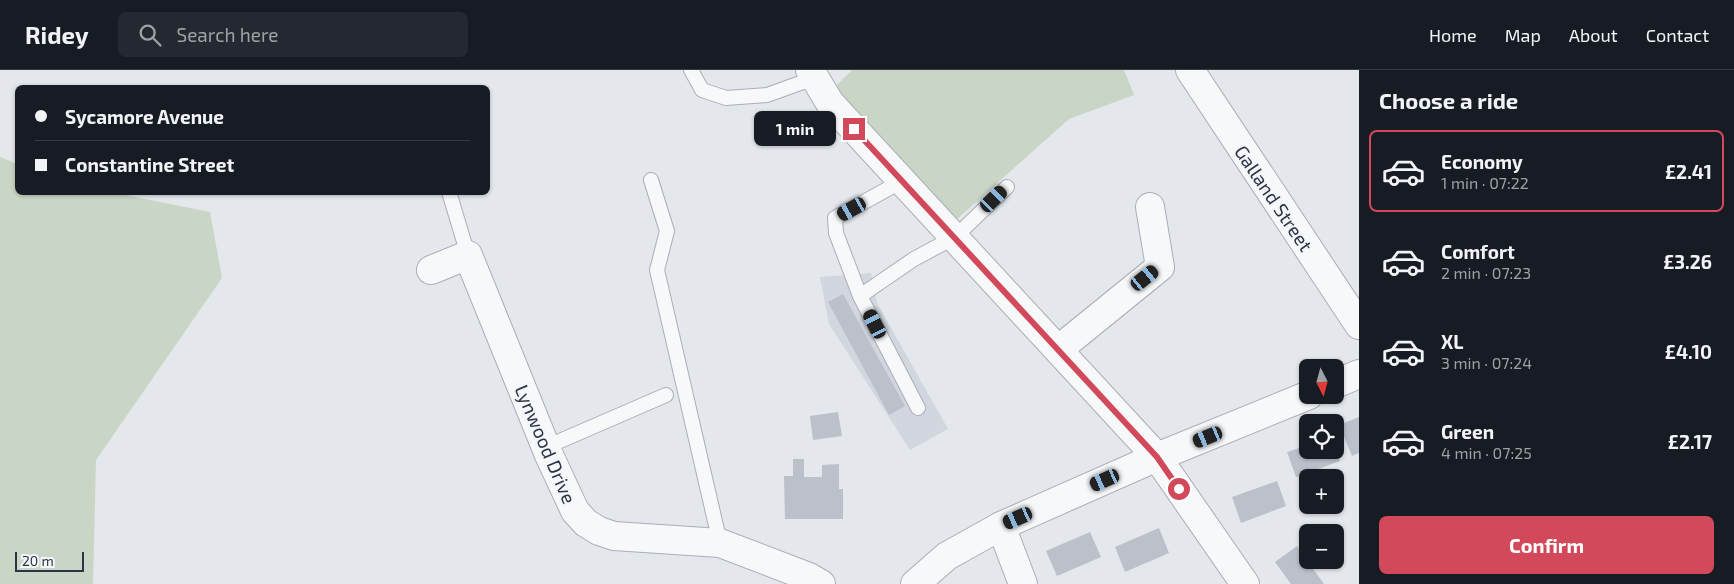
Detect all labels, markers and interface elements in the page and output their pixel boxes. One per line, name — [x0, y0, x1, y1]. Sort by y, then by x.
search box — [118, 12, 468, 57]
text: Ridey — [25, 20, 88, 49]
icon: search — [136, 21, 164, 49]
text: Search here — [176, 23, 279, 46]
text: Home — [1429, 24, 1477, 46]
text: Map — [1505, 24, 1541, 46]
text: About — [1569, 24, 1618, 46]
text: Contact — [1646, 24, 1709, 46]
text: Choose a ride — [1379, 87, 1518, 113]
text: Sycamore Avenue — [65, 105, 224, 128]
callout: 1 min — [754, 112, 836, 146]
route end — [843, 118, 865, 140]
text: 1 min — [776, 119, 814, 138]
street label: Galland Street — [1230, 141, 1318, 255]
icon: car — [1381, 149, 1426, 194]
text: Economy — [1441, 150, 1523, 173]
text: Constantine Street — [65, 153, 234, 176]
text: £2.41 — [1665, 160, 1712, 183]
text: 1 min · 07:22 — [1441, 173, 1529, 192]
car — [977, 183, 1010, 215]
car — [835, 195, 868, 223]
icon: car — [1381, 239, 1426, 284]
text: Comfort — [1441, 240, 1515, 263]
text: £3.26 — [1663, 250, 1712, 273]
car — [1128, 263, 1161, 293]
text: 2 min · 07:23 — [1441, 263, 1531, 282]
car — [861, 307, 888, 341]
icon: car — [1381, 329, 1426, 374]
text: XL — [1441, 330, 1463, 353]
text: £4.10 — [1665, 340, 1712, 363]
text: 3 min · 07:24 — [1441, 353, 1532, 372]
north arrow — [1299, 359, 1344, 404]
map controls — [1299, 359, 1344, 569]
street label: Lynwood Drive — [511, 381, 581, 507]
button: locate — [1299, 414, 1344, 459]
icon: car — [1381, 419, 1426, 464]
text: Green — [1441, 420, 1494, 443]
car — [1191, 424, 1224, 450]
text: £2.17 — [1668, 430, 1712, 453]
text: 4 min · 07:25 — [1441, 443, 1532, 462]
car — [1088, 467, 1121, 493]
button: + — [1299, 469, 1344, 514]
route start — [1168, 478, 1190, 500]
car — [1001, 505, 1034, 531]
button: Confirm — [1379, 516, 1714, 574]
button: − — [1299, 524, 1344, 569]
scale bar — [15, 549, 84, 572]
text: 20 m — [22, 552, 54, 569]

